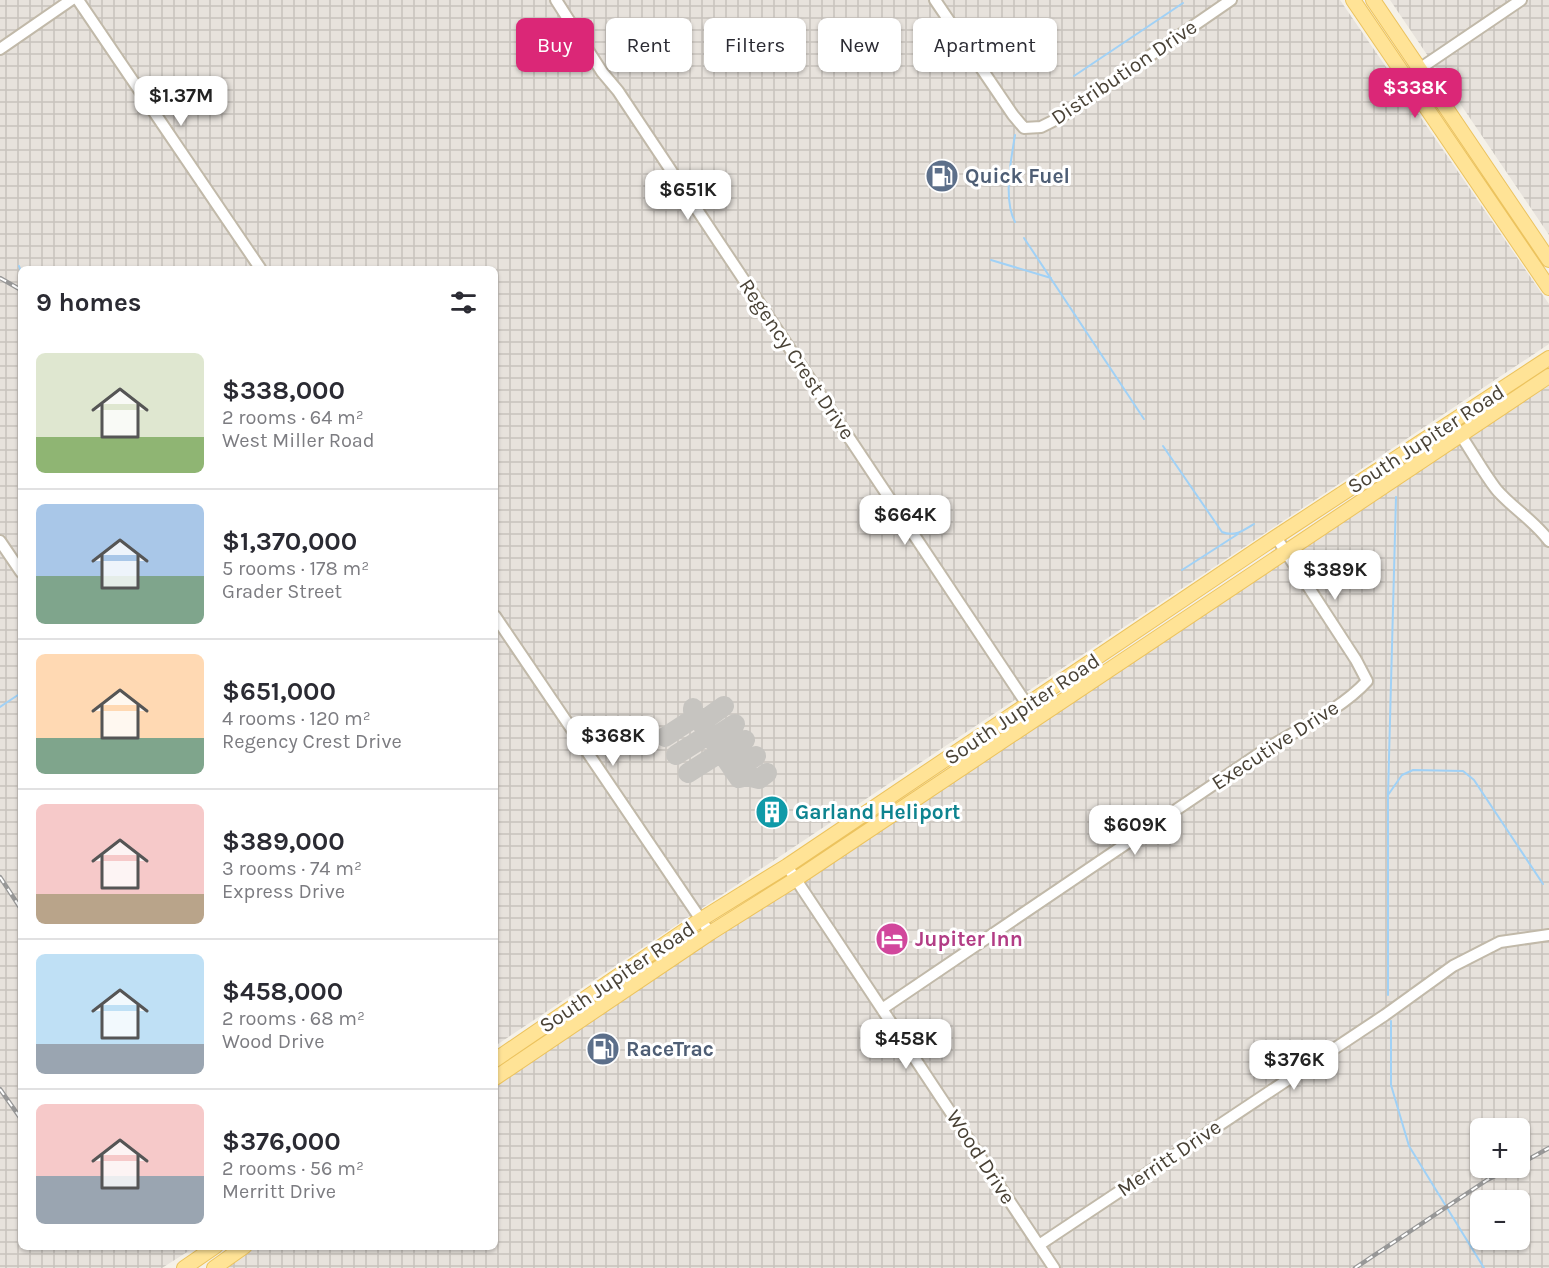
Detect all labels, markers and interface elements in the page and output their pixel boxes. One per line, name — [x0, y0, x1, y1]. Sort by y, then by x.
street label: Distribution Drive — [1047, 14, 1201, 130]
chip: Buy — [516, 18, 594, 72]
chip: Rent — [606, 18, 692, 72]
chip: Filters — [704, 18, 806, 72]
chip: New — [818, 18, 901, 72]
chip: Apartment — [913, 18, 1057, 72]
pin: $338K — [1373, 68, 1457, 119]
pin: $1.37M — [132, 76, 230, 127]
text: $338K — [1383, 76, 1447, 99]
text: $1.37M — [148, 84, 214, 107]
fuel station icon: Quick Fuel — [924, 158, 960, 194]
place label: Quick Fuel — [965, 164, 1070, 188]
pin: $651K — [646, 170, 730, 221]
text: $651K — [659, 178, 717, 201]
street label: Regency Crest Drive — [734, 274, 860, 444]
icon: filters — [447, 286, 480, 319]
text: 9 homes — [36, 287, 142, 318]
text: $338,000 — [222, 375, 345, 406]
icon: home — [84, 377, 156, 449]
street label: South Jupiter Road — [1343, 379, 1509, 499]
text: 2 rooms · 64 m² — [222, 406, 364, 429]
text: West Miller Road — [222, 429, 375, 452]
pin: $664K — [863, 495, 947, 546]
text: $664K — [873, 503, 937, 526]
text: $1,370,000 — [222, 526, 357, 557]
icon: home — [84, 528, 156, 600]
pin: $389K — [1293, 550, 1377, 601]
text: 5 rooms · 178 m² — [222, 557, 369, 580]
text: $389K — [1303, 558, 1367, 581]
text: Grader Street — [222, 580, 342, 603]
street label: South Jupiter Road — [940, 648, 1104, 770]
text: $651,000 — [222, 676, 336, 707]
icon: home — [84, 678, 156, 750]
street label: Executive Drive — [1207, 695, 1343, 795]
text: 4 rooms · 120 m² — [222, 707, 371, 730]
pin: $368K — [571, 716, 655, 767]
text: $368K — [581, 724, 645, 747]
text: Regency Crest Drive — [222, 730, 402, 753]
building icon: Garland Heliport — [754, 794, 790, 830]
place label: Garland Heliport — [795, 800, 960, 824]
pin: $609K — [1093, 805, 1177, 856]
text: $609K — [1103, 813, 1167, 836]
text: $389,000 — [222, 826, 345, 857]
icon: home — [84, 828, 156, 900]
text: 3 rooms · 74 m² — [222, 857, 362, 880]
text: Express Drive — [222, 880, 345, 903]
street label: South Jupiter Road — [535, 916, 699, 1038]
hotel icon: Jupiter Inn — [874, 921, 910, 957]
place label: Jupiter Inn — [915, 927, 1023, 951]
text: $458,000 — [222, 976, 343, 1007]
icon: home — [84, 978, 156, 1050]
text: 2 rooms · 68 m² — [222, 1007, 365, 1030]
pin: $458K — [864, 1019, 948, 1070]
text: $458K — [874, 1027, 938, 1050]
text: Wood Drive — [222, 1030, 324, 1053]
fuel station icon: RaceTrac — [585, 1031, 621, 1067]
place label: RaceTrac — [626, 1037, 714, 1061]
pin: $376K — [1252, 1040, 1336, 1091]
text: $376K — [1263, 1048, 1325, 1071]
street label: Wood Drive — [942, 1105, 1020, 1209]
street label: Merritt Drive — [1113, 1115, 1225, 1201]
map controls — [1470, 1118, 1530, 1250]
button: + — [1470, 1118, 1530, 1178]
text: $376,000 — [222, 1126, 341, 1157]
icon: home — [84, 1128, 156, 1200]
text: 2 rooms · 56 m² — [222, 1157, 364, 1180]
text: Merritt Drive — [222, 1180, 336, 1203]
button: − — [1470, 1190, 1530, 1250]

